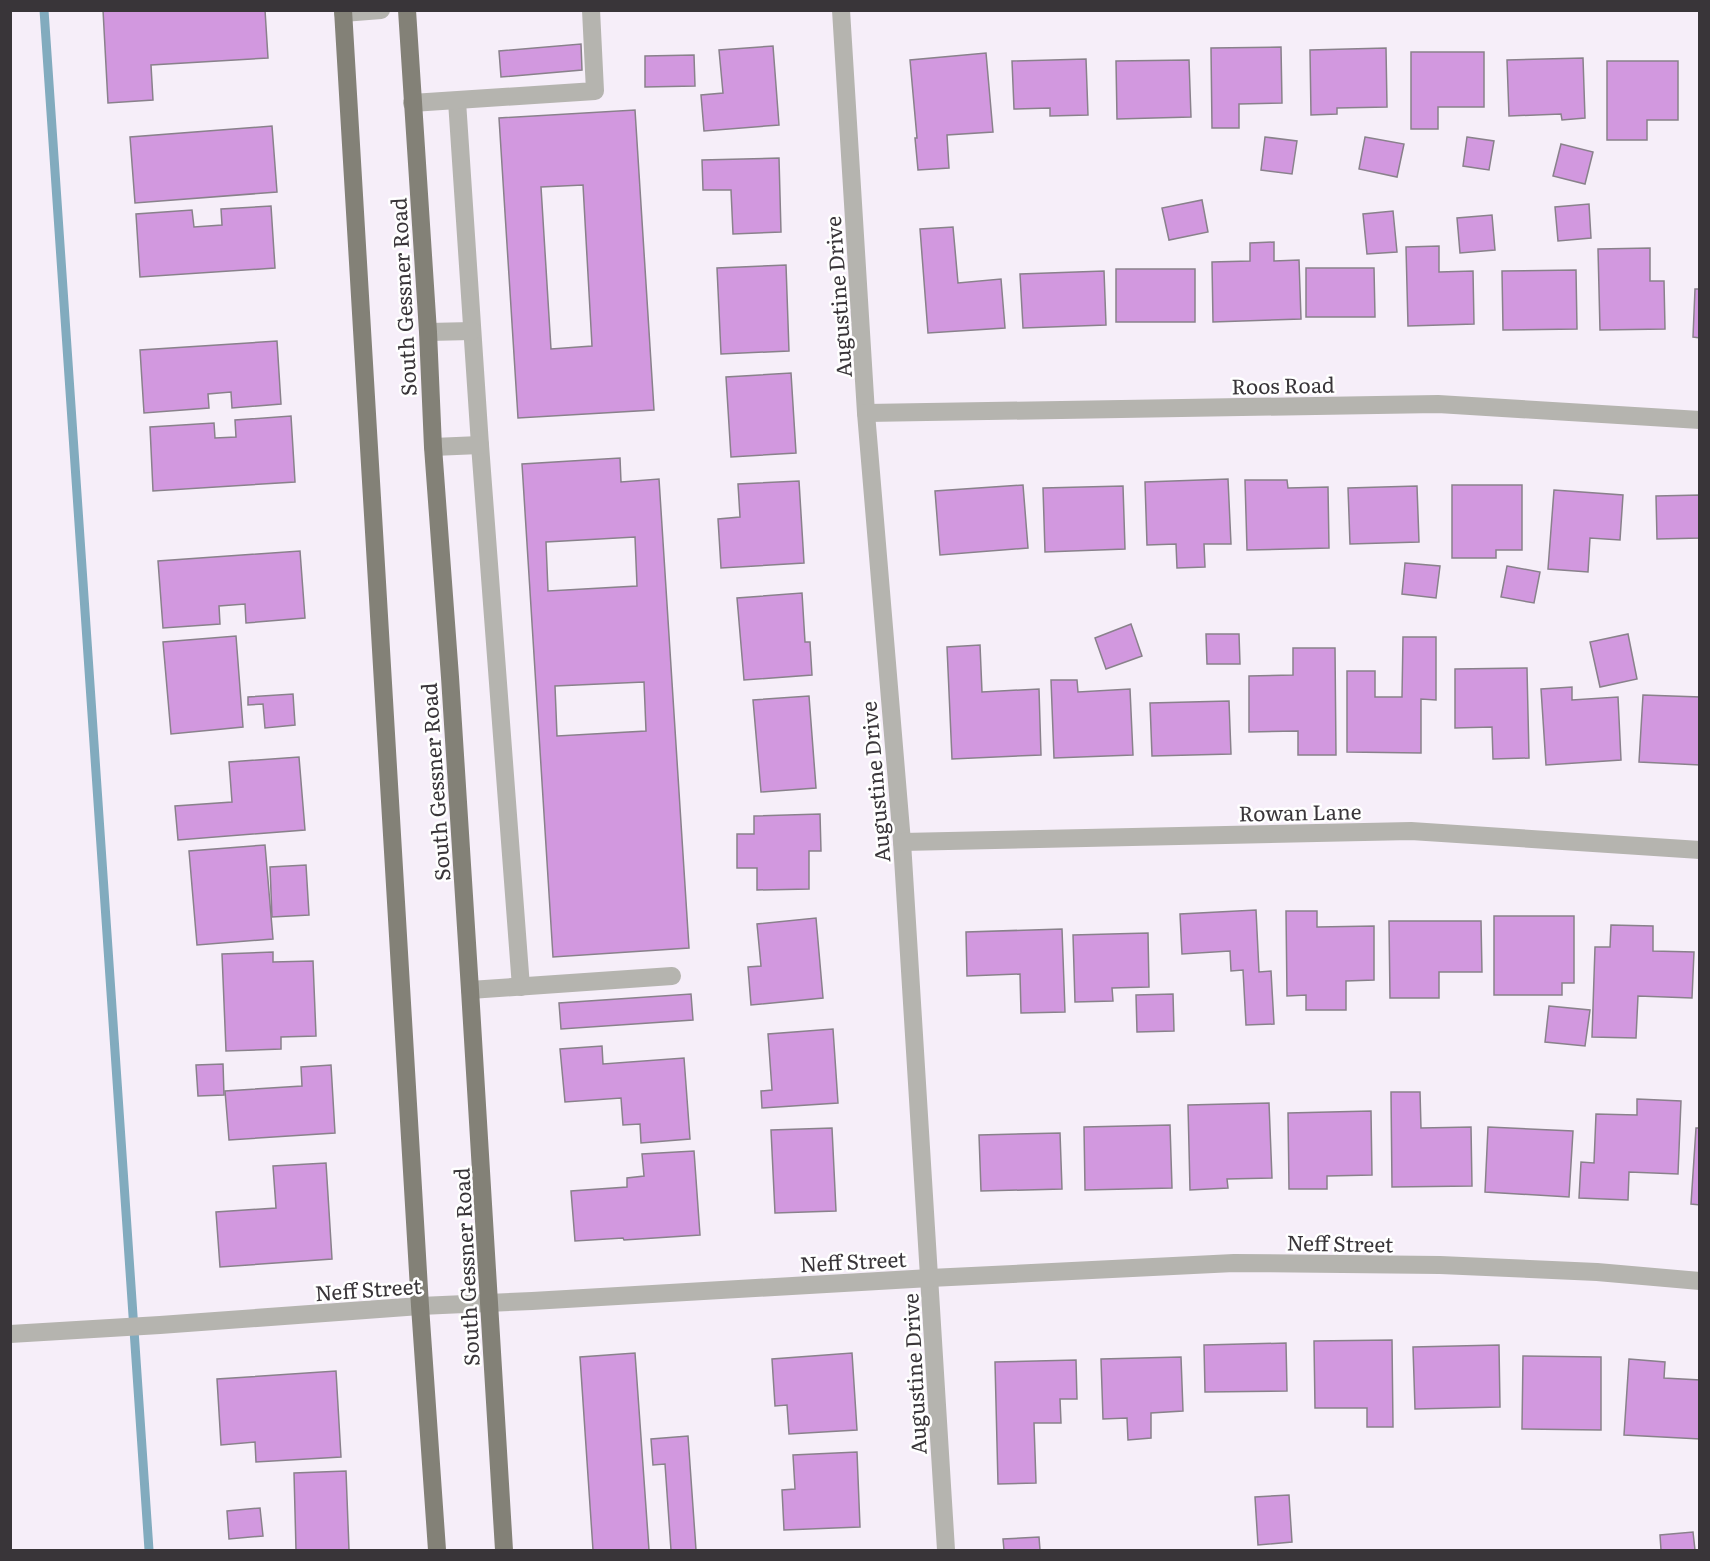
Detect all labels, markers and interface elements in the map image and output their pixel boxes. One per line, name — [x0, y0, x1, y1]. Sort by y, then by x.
street label: South Gessner Road — [381, 197, 423, 397]
street label: Augustine Drive — [816, 215, 858, 379]
street label: Roos Road — [1231, 368, 1335, 400]
street label: South Gessner Road — [412, 682, 456, 882]
street label: Augustine Drive — [852, 700, 896, 864]
street label: Rowan Lane — [1238, 794, 1362, 828]
street label: South Gessner Road — [444, 1167, 486, 1367]
street label: Neff Street — [1286, 1226, 1394, 1258]
street label: Neff Street — [799, 1242, 908, 1278]
street label: Neff Street — [314, 1269, 423, 1307]
street label: Augustine Drive — [893, 1292, 933, 1456]

